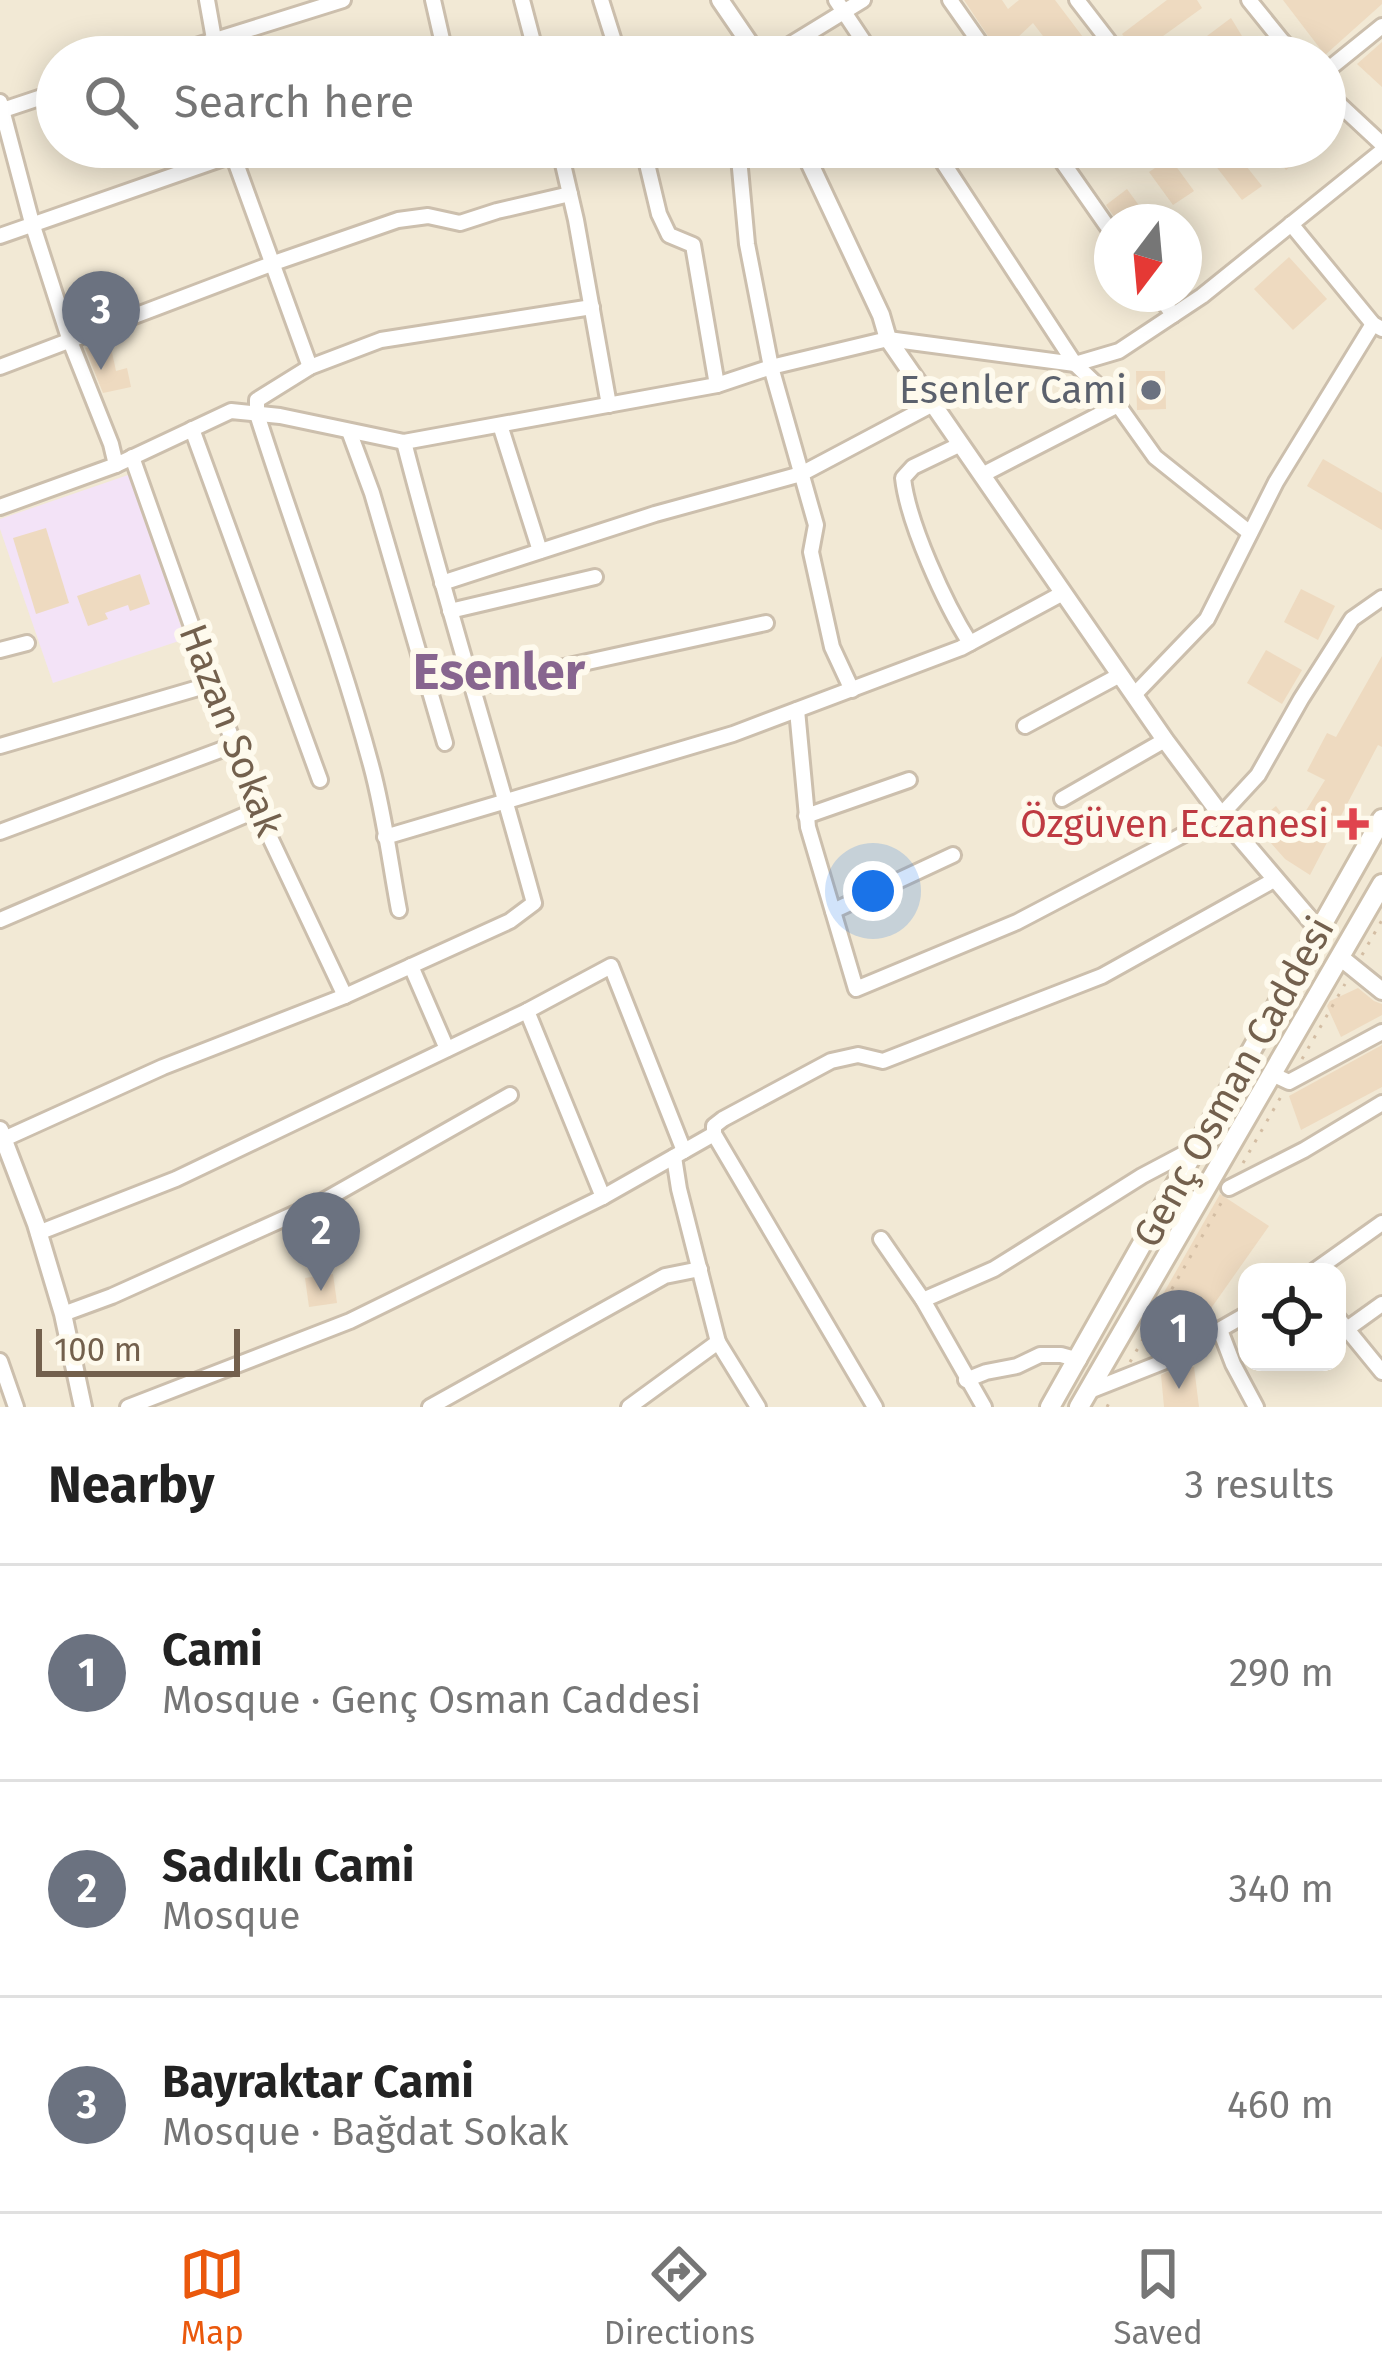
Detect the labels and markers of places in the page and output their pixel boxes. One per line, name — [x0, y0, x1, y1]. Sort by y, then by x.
pin: 3 — [62, 271, 140, 370]
place label: Esenler Cami — [899, 367, 1127, 413]
marker: Esenler Cami — [1138, 377, 1164, 403]
place label: Özgüven Eczanesi — [1020, 801, 1329, 847]
marker: Özgüven Eczanesi — [1340, 811, 1366, 837]
pin: 2 — [282, 1192, 360, 1291]
pin: 1 — [1140, 1290, 1218, 1389]

